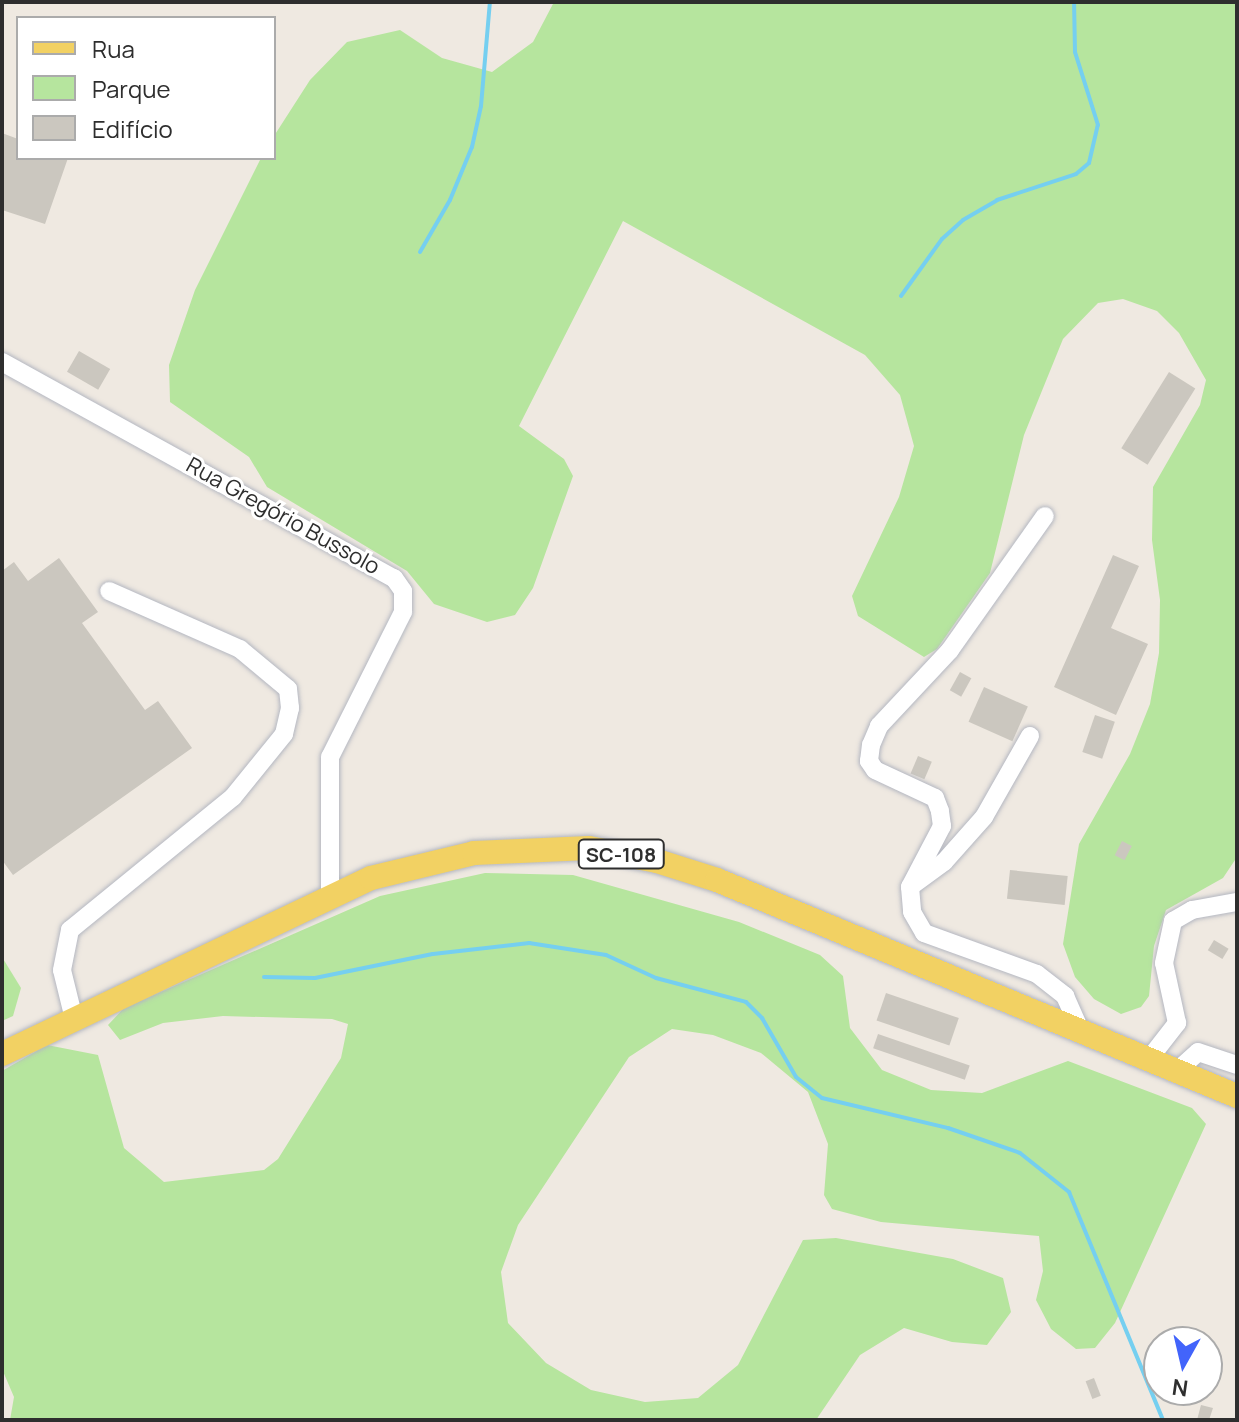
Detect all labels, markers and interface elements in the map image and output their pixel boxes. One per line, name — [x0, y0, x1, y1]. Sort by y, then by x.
legend — [16, 16, 276, 160]
text: Rua — [92, 32, 135, 65]
text: Parque — [92, 72, 170, 105]
text: Edifício — [92, 112, 173, 145]
street label: Rua Gregório Bussolo — [182, 452, 384, 580]
road number: SC-108 — [577, 838, 665, 870]
north arrow — [1143, 1326, 1223, 1406]
text: N — [1170, 1372, 1190, 1404]

